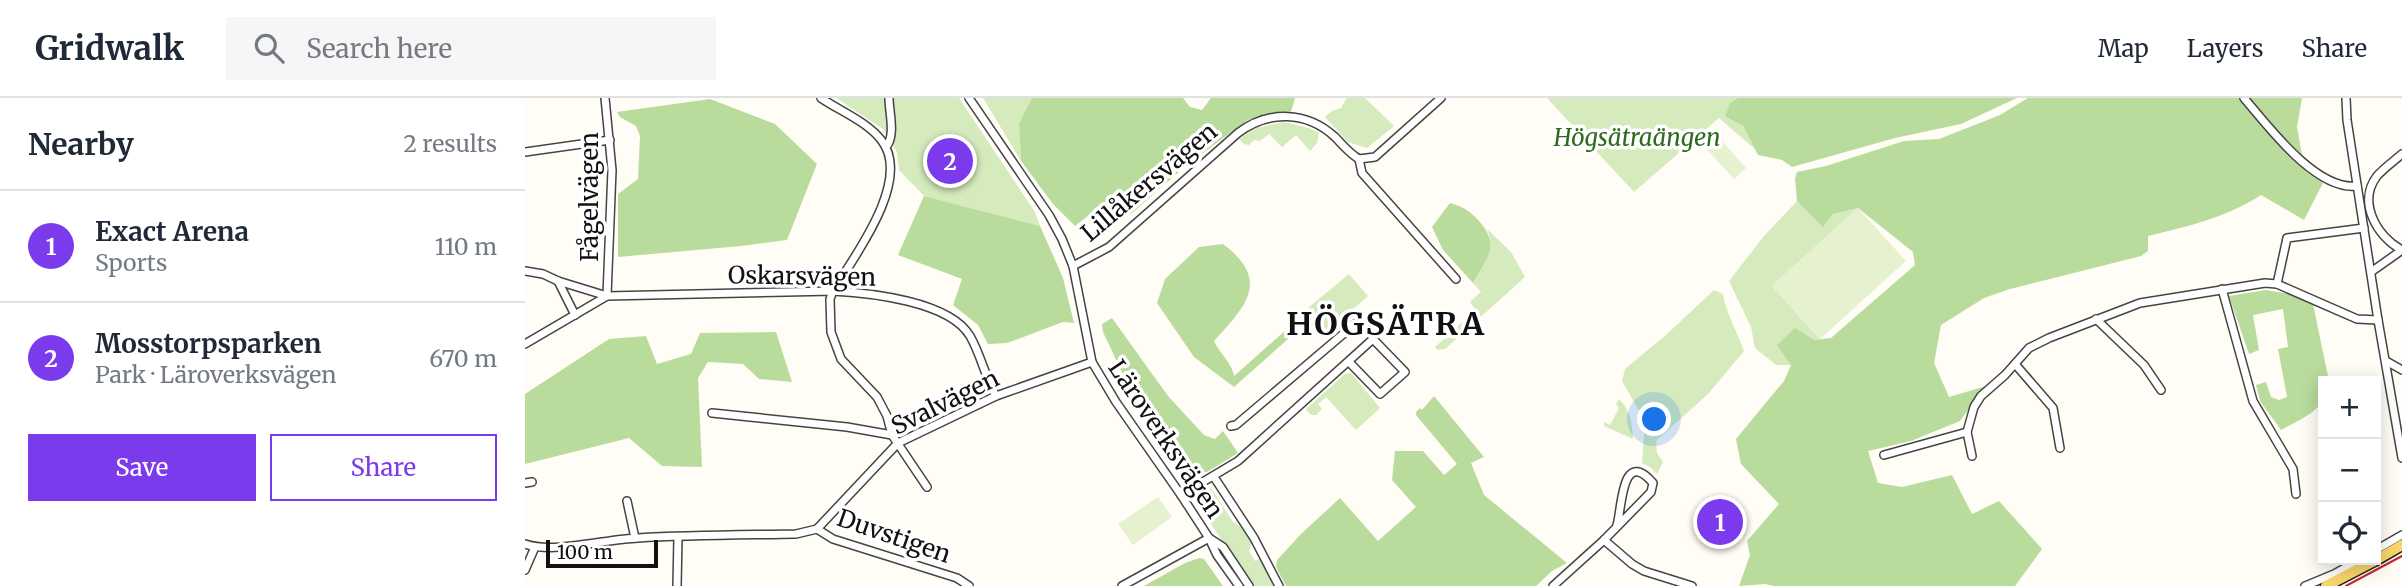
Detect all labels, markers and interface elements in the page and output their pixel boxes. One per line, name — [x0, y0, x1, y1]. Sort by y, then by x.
search box — [226, 17, 716, 80]
text: Gridwalk — [35, 28, 184, 69]
icon: search — [250, 29, 288, 67]
text: Search here — [306, 32, 452, 65]
text: Map — [2098, 33, 2149, 64]
text: Layers — [2187, 33, 2263, 64]
text: Share — [2301, 33, 2367, 64]
street label: Lillåkersvägen — [1074, 116, 1224, 248]
park label: Högsätraängen — [1552, 122, 1721, 153]
text: Nearby — [28, 125, 134, 163]
text: 2 results — [403, 129, 497, 158]
street label: Fågelvägen — [574, 132, 605, 262]
pin: 2 — [927, 135, 973, 187]
text: Exact Arena — [95, 215, 249, 248]
text: 1 — [46, 232, 56, 261]
text: 110 m — [435, 232, 497, 261]
text: Sports — [95, 248, 167, 277]
street label: Oskarsvägen — [728, 259, 876, 293]
district label: HÖGSÄTRA — [1286, 304, 1486, 344]
text: Mosstorpsparken — [95, 327, 321, 360]
text: 2 — [44, 344, 58, 373]
text: 670 m — [429, 344, 497, 373]
street label: Läroverksvägen — [1102, 354, 1231, 524]
text: Park · Läroverksvägen — [95, 360, 337, 389]
street label: Svalvägen — [886, 363, 1004, 441]
map controls — [2318, 376, 2381, 565]
button: + — [2318, 376, 2381, 439]
your location — [1637, 402, 1671, 436]
button: Save — [28, 434, 256, 501]
button: Share — [270, 434, 497, 501]
button: − — [2318, 439, 2381, 502]
pin: 1 — [1697, 496, 1743, 548]
street label: Duvstigen — [833, 502, 955, 570]
button: locate — [2318, 502, 2381, 565]
scale bar — [546, 537, 658, 569]
text: 100 m — [557, 540, 613, 564]

